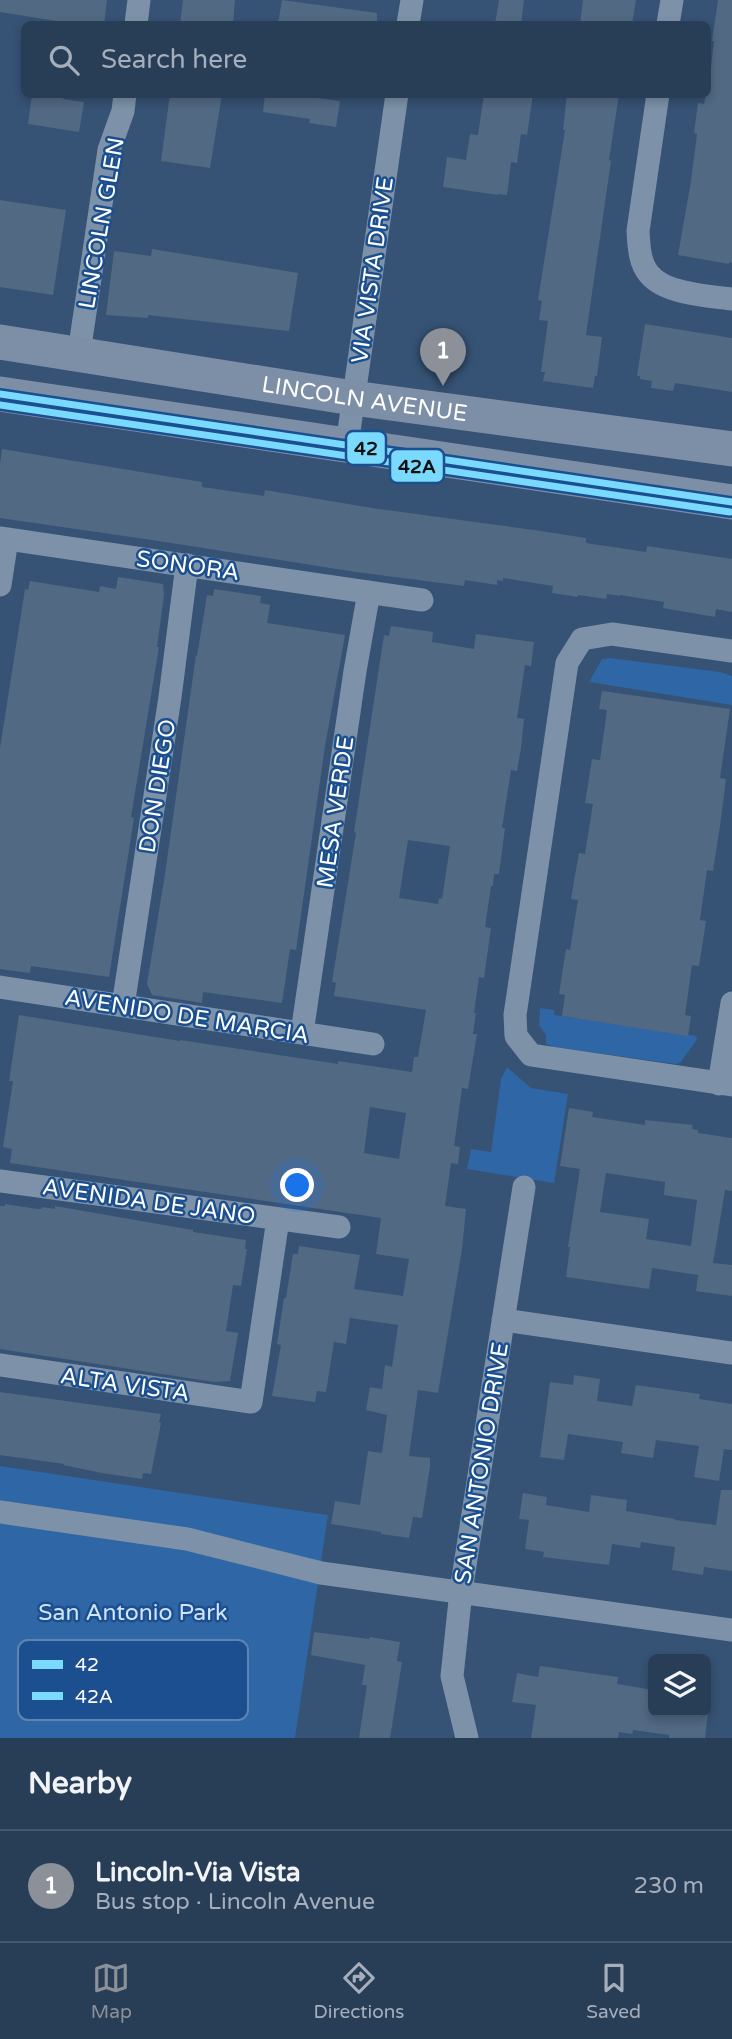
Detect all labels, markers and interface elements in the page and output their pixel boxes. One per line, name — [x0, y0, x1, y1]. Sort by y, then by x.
search box — [21, 21, 711, 98]
icon: search — [45, 41, 83, 79]
text: Search here — [101, 44, 247, 75]
street label: LINCOLN GLEN — [73, 135, 131, 311]
street label: VIA VISTA DRIVE — [346, 175, 400, 365]
pin: 1 — [420, 328, 466, 386]
street label: LINCOLN AVENUE — [260, 371, 469, 428]
line badge: 42 — [346, 431, 386, 465]
text: 42 — [354, 438, 378, 460]
line badge: 42A — [390, 449, 444, 483]
text: 42A — [398, 456, 436, 478]
street label: SONORA — [135, 545, 241, 587]
street label: DON DIEGO — [134, 717, 182, 855]
street label: MESA VERDE — [311, 734, 361, 890]
street label: AVENIDO DE MARCIA — [63, 984, 311, 1050]
your location — [280, 1168, 314, 1202]
street label: AVENIDA DE JANO — [41, 1173, 257, 1231]
street label: SAN ANTONIO DRIVE — [449, 1340, 515, 1586]
street label: ALTA VISTA — [58, 1362, 191, 1408]
park label: San Antonio Park — [38, 1599, 228, 1627]
legend — [18, 1640, 248, 1720]
text: 42 — [75, 1654, 99, 1676]
map controls — [648, 1654, 711, 1717]
button: layers — [648, 1654, 711, 1717]
text: 42A — [75, 1686, 113, 1708]
text: Nearby — [28, 1765, 132, 1802]
text: Lincoln-Via Vista — [95, 1857, 301, 1888]
text: 1 — [44, 1872, 58, 1900]
text: 230 m — [634, 1872, 704, 1900]
text: Bus stop · Lincoln Avenue — [95, 1888, 375, 1916]
tab: Map — [91, 1959, 132, 2023]
tab: Directions — [314, 1959, 405, 2023]
tab: Saved — [586, 1959, 641, 2023]

